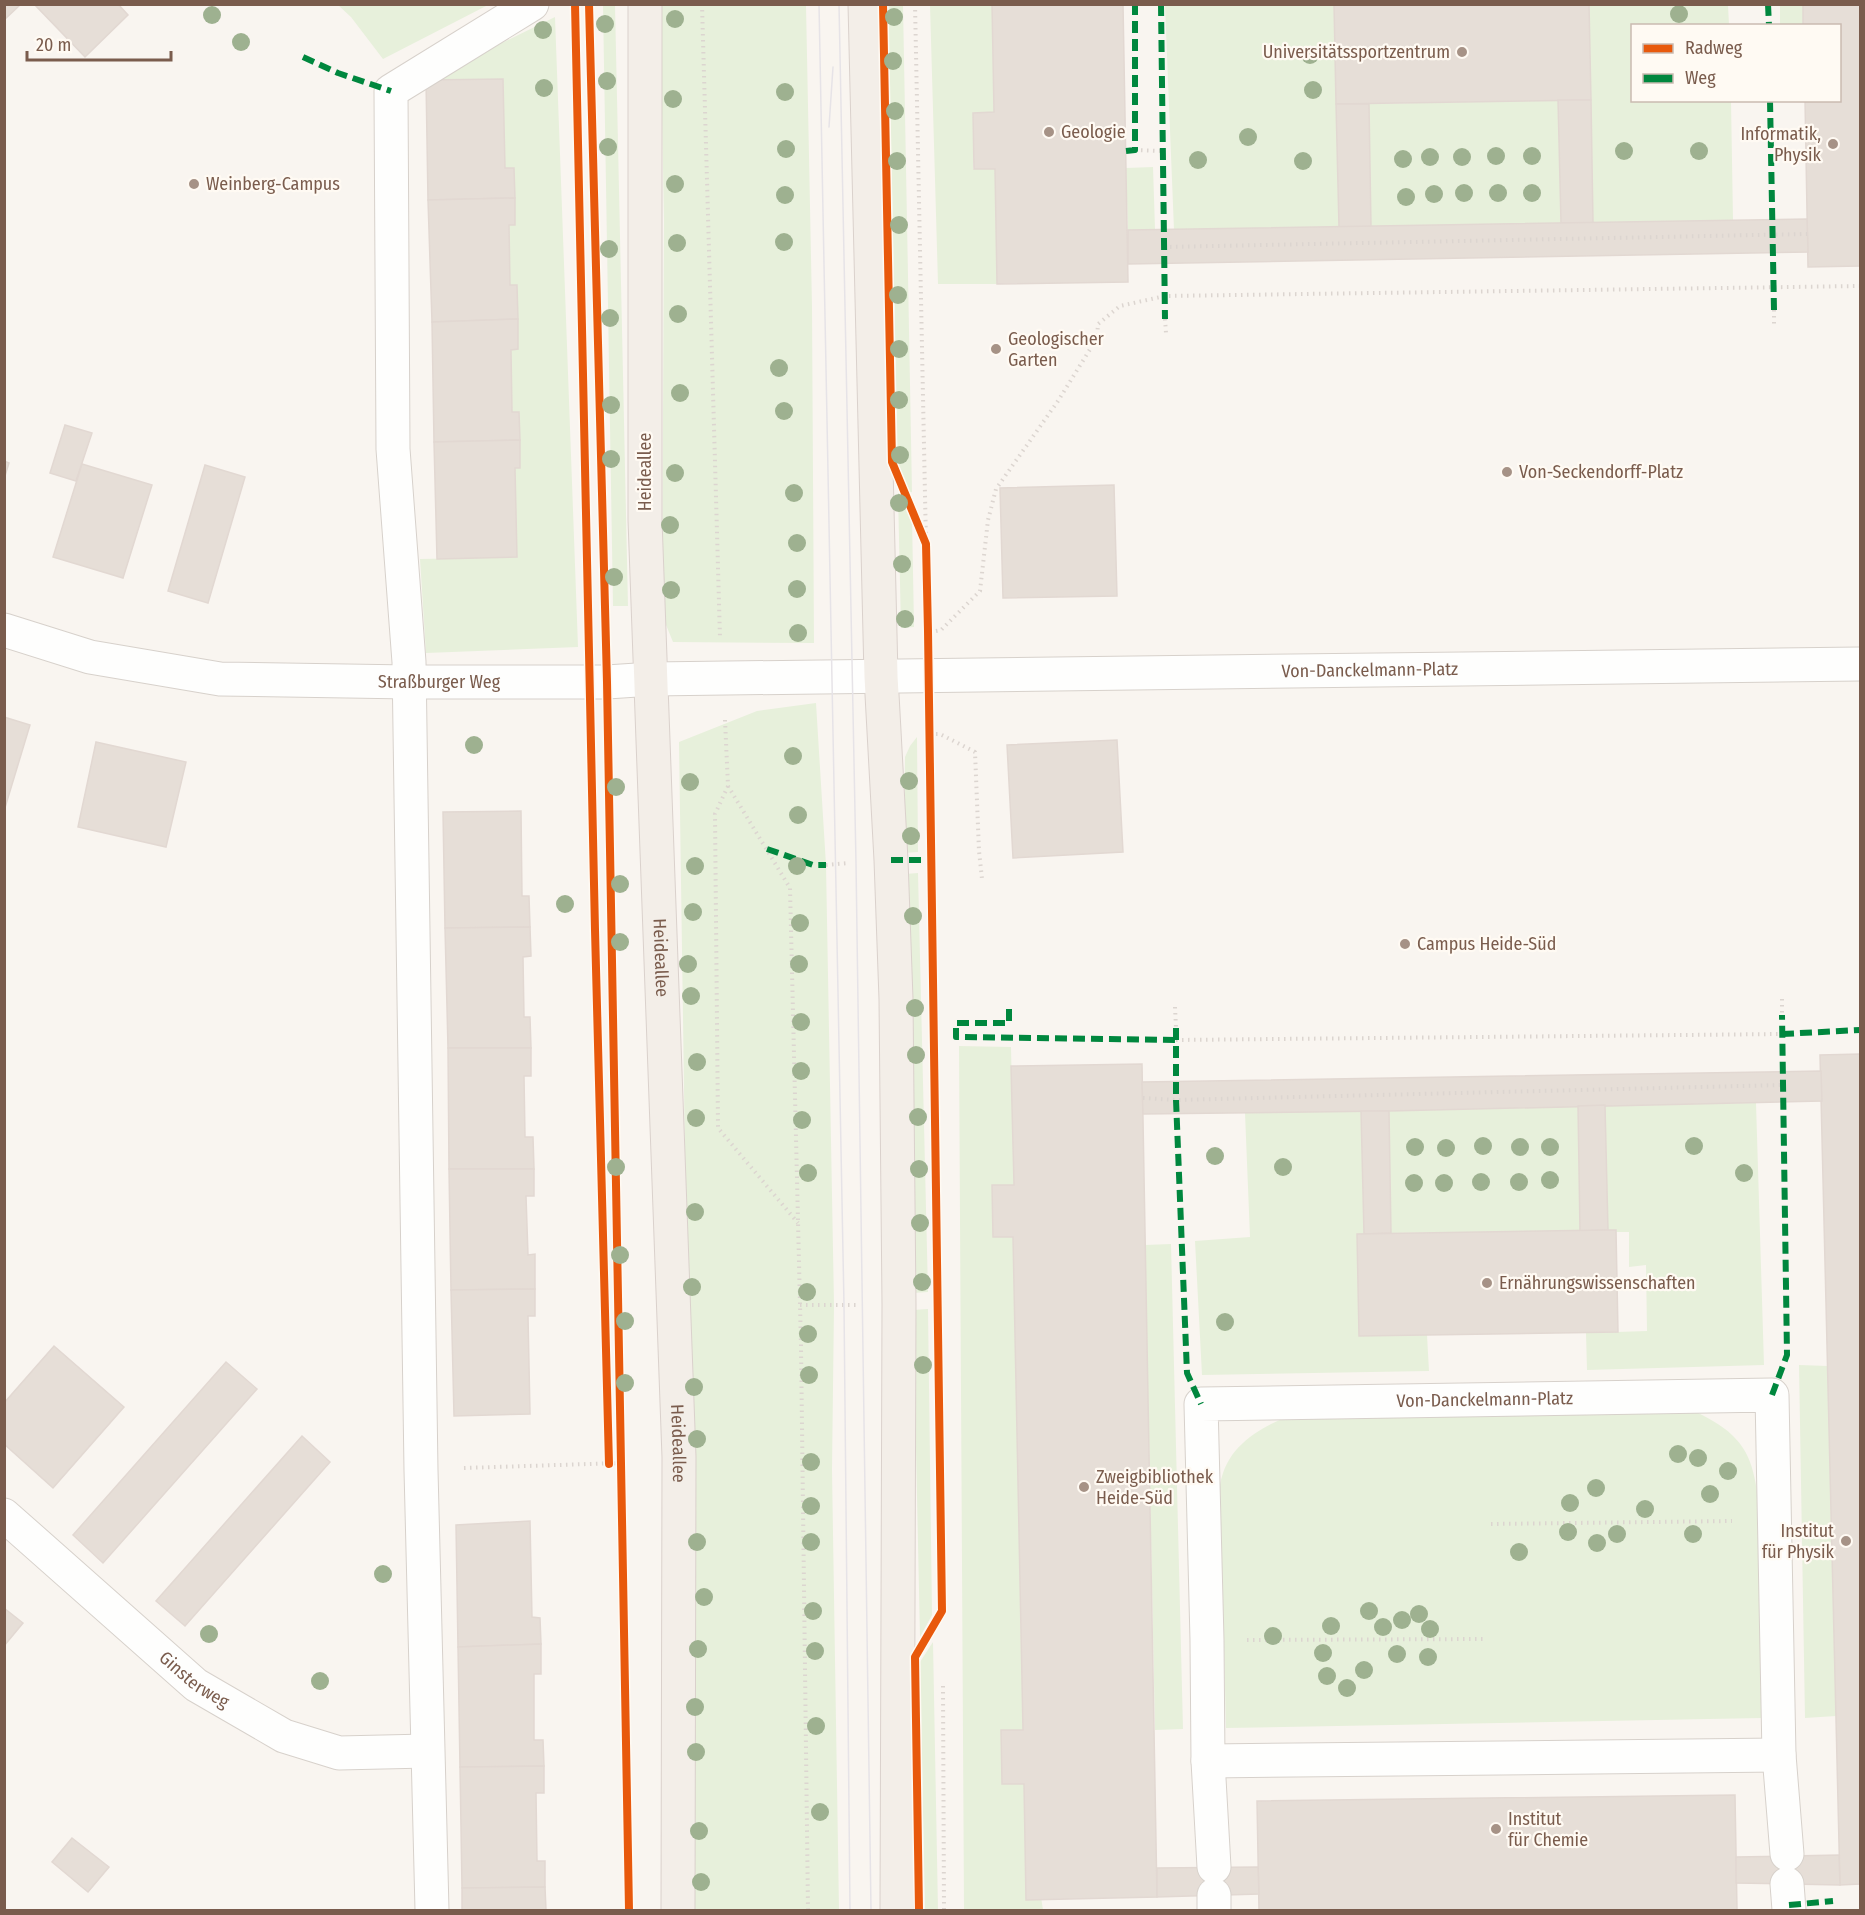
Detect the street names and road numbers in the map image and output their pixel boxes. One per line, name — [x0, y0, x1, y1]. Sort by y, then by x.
street label: Heideallee — [634, 433, 656, 511]
street label: Von-Danckelmann-Platz — [1281, 658, 1458, 682]
street label: Straßburger Weg — [378, 671, 501, 693]
street label: Heideallee — [648, 918, 673, 998]
street label: Von-Danckelmann-Platz — [1396, 1387, 1573, 1412]
street label: Heideallee — [666, 1404, 690, 1483]
street label: Ginsterweg — [155, 1647, 234, 1713]

